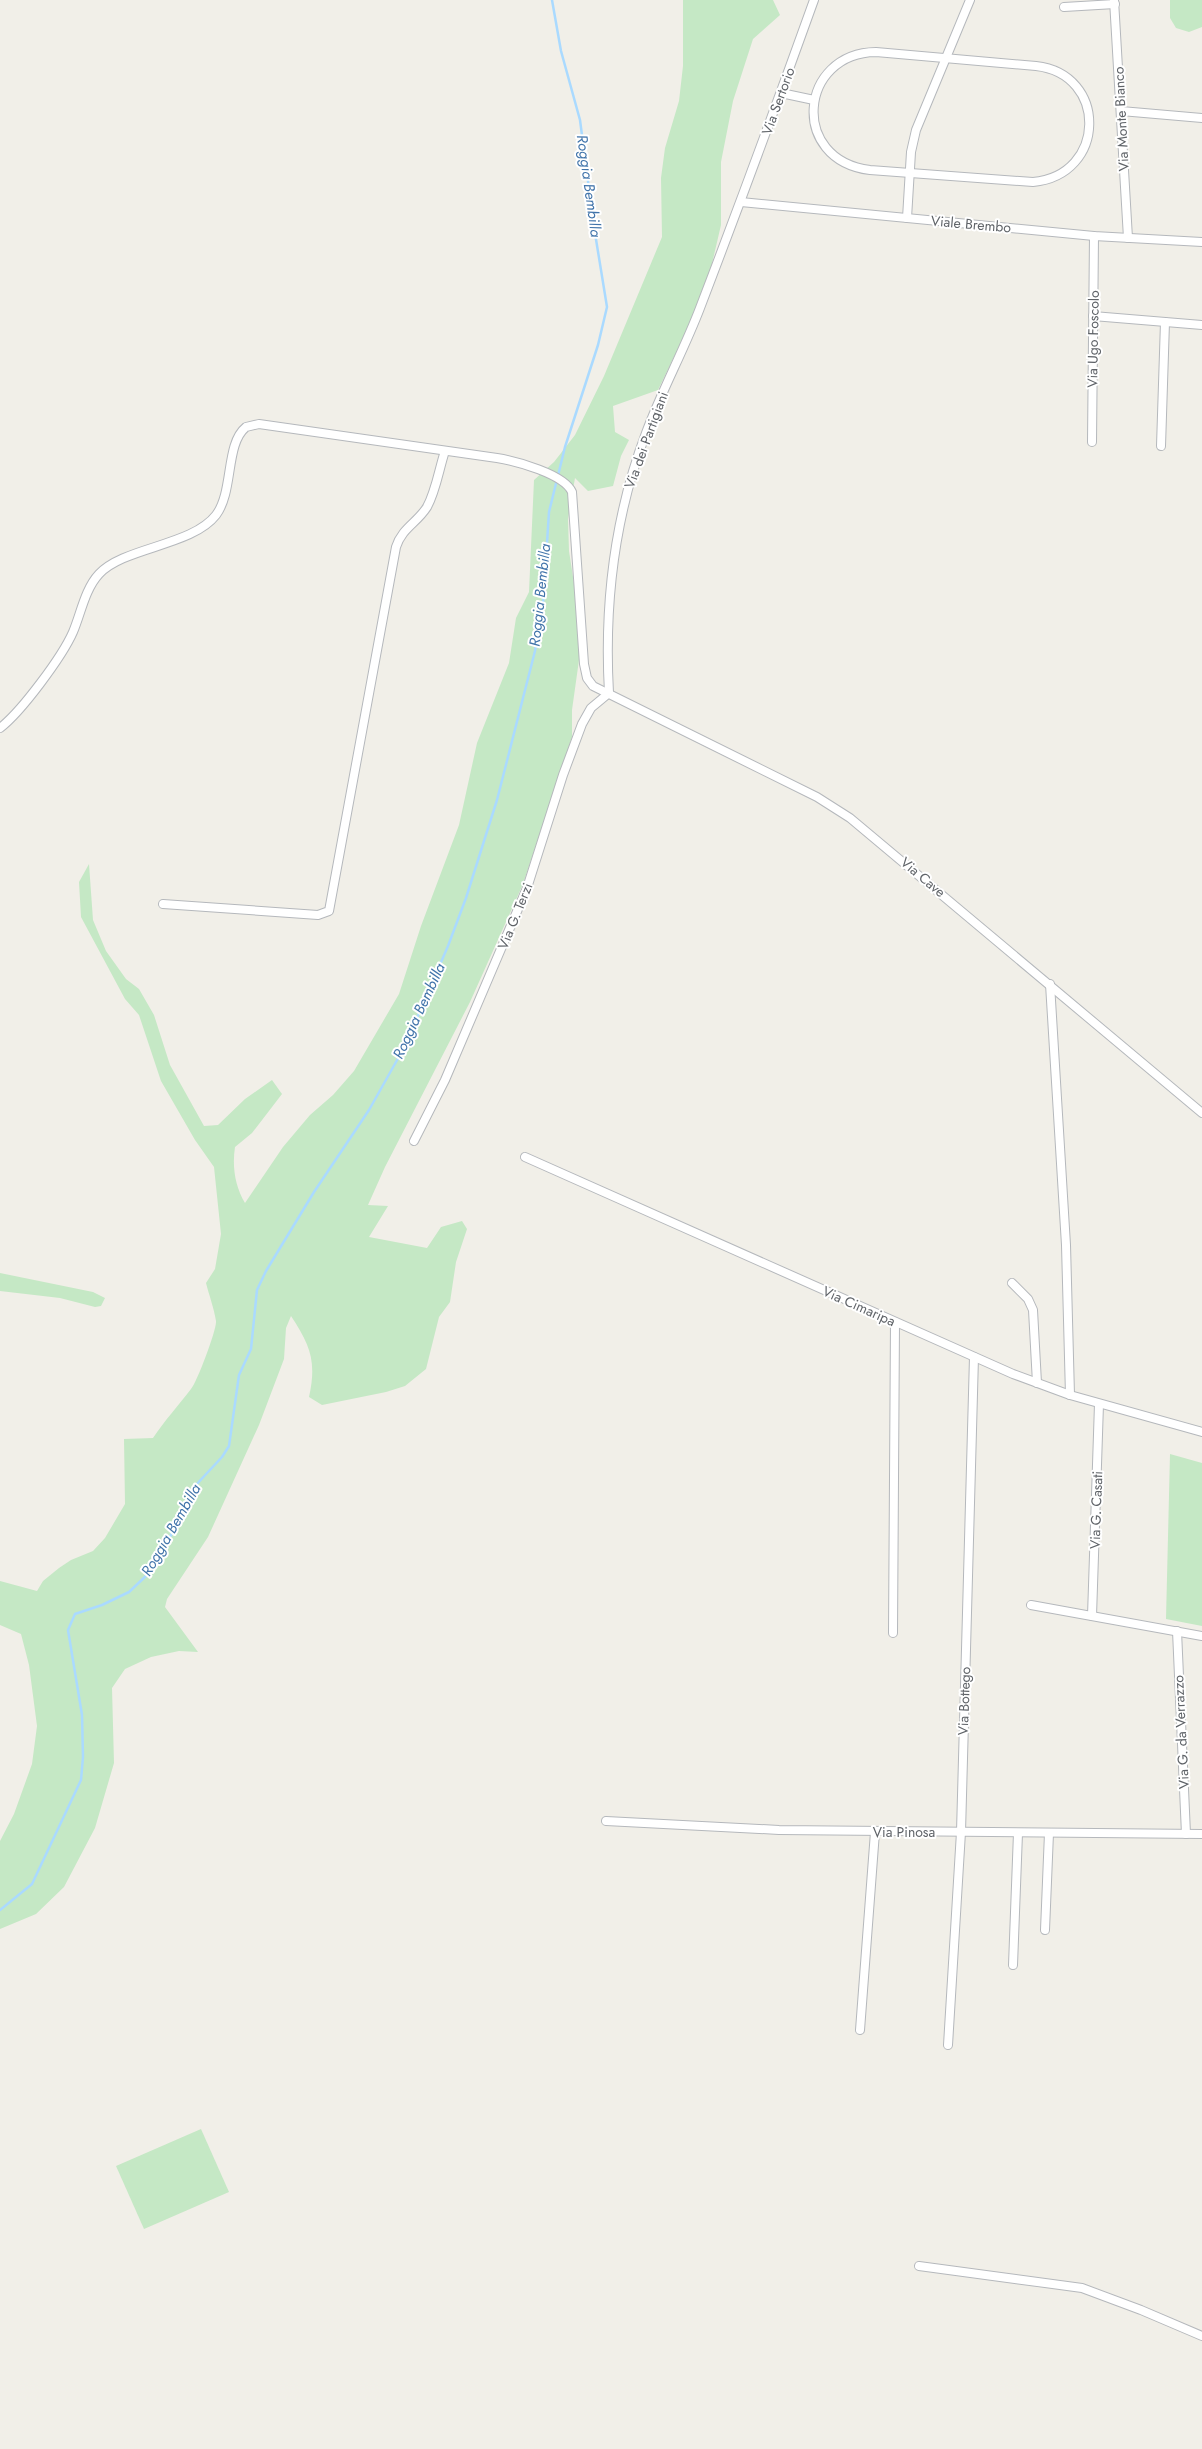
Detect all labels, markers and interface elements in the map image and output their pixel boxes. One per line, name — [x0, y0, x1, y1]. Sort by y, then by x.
street label: Via Sertorio — [757, 64, 800, 138]
street label: Via Monte Bianco — [1108, 66, 1134, 172]
water label: Roggia Bembilla — [571, 133, 607, 239]
street label: Viale Brembo — [930, 211, 1012, 237]
street label: Via Ugo Foscolo — [1082, 290, 1104, 388]
street label: Via dei Partigiani — [619, 389, 673, 491]
water label: Roggia Bembilla — [524, 542, 556, 648]
street label: Via Cave — [896, 852, 950, 902]
street label: Via G. Terzi — [493, 880, 537, 952]
water label: Roggia Bembilla — [387, 959, 451, 1062]
street label: Via Cimaripa — [819, 1281, 899, 1331]
street label: Via G. Casati — [1085, 1471, 1107, 1549]
water label: Roggia Bembilla — [136, 1479, 207, 1580]
street label: Via Bottego — [953, 1666, 975, 1736]
street label: Via G. da Verrazzo — [1168, 1674, 1194, 1789]
street label: Via Pinosa — [873, 1822, 935, 1842]

